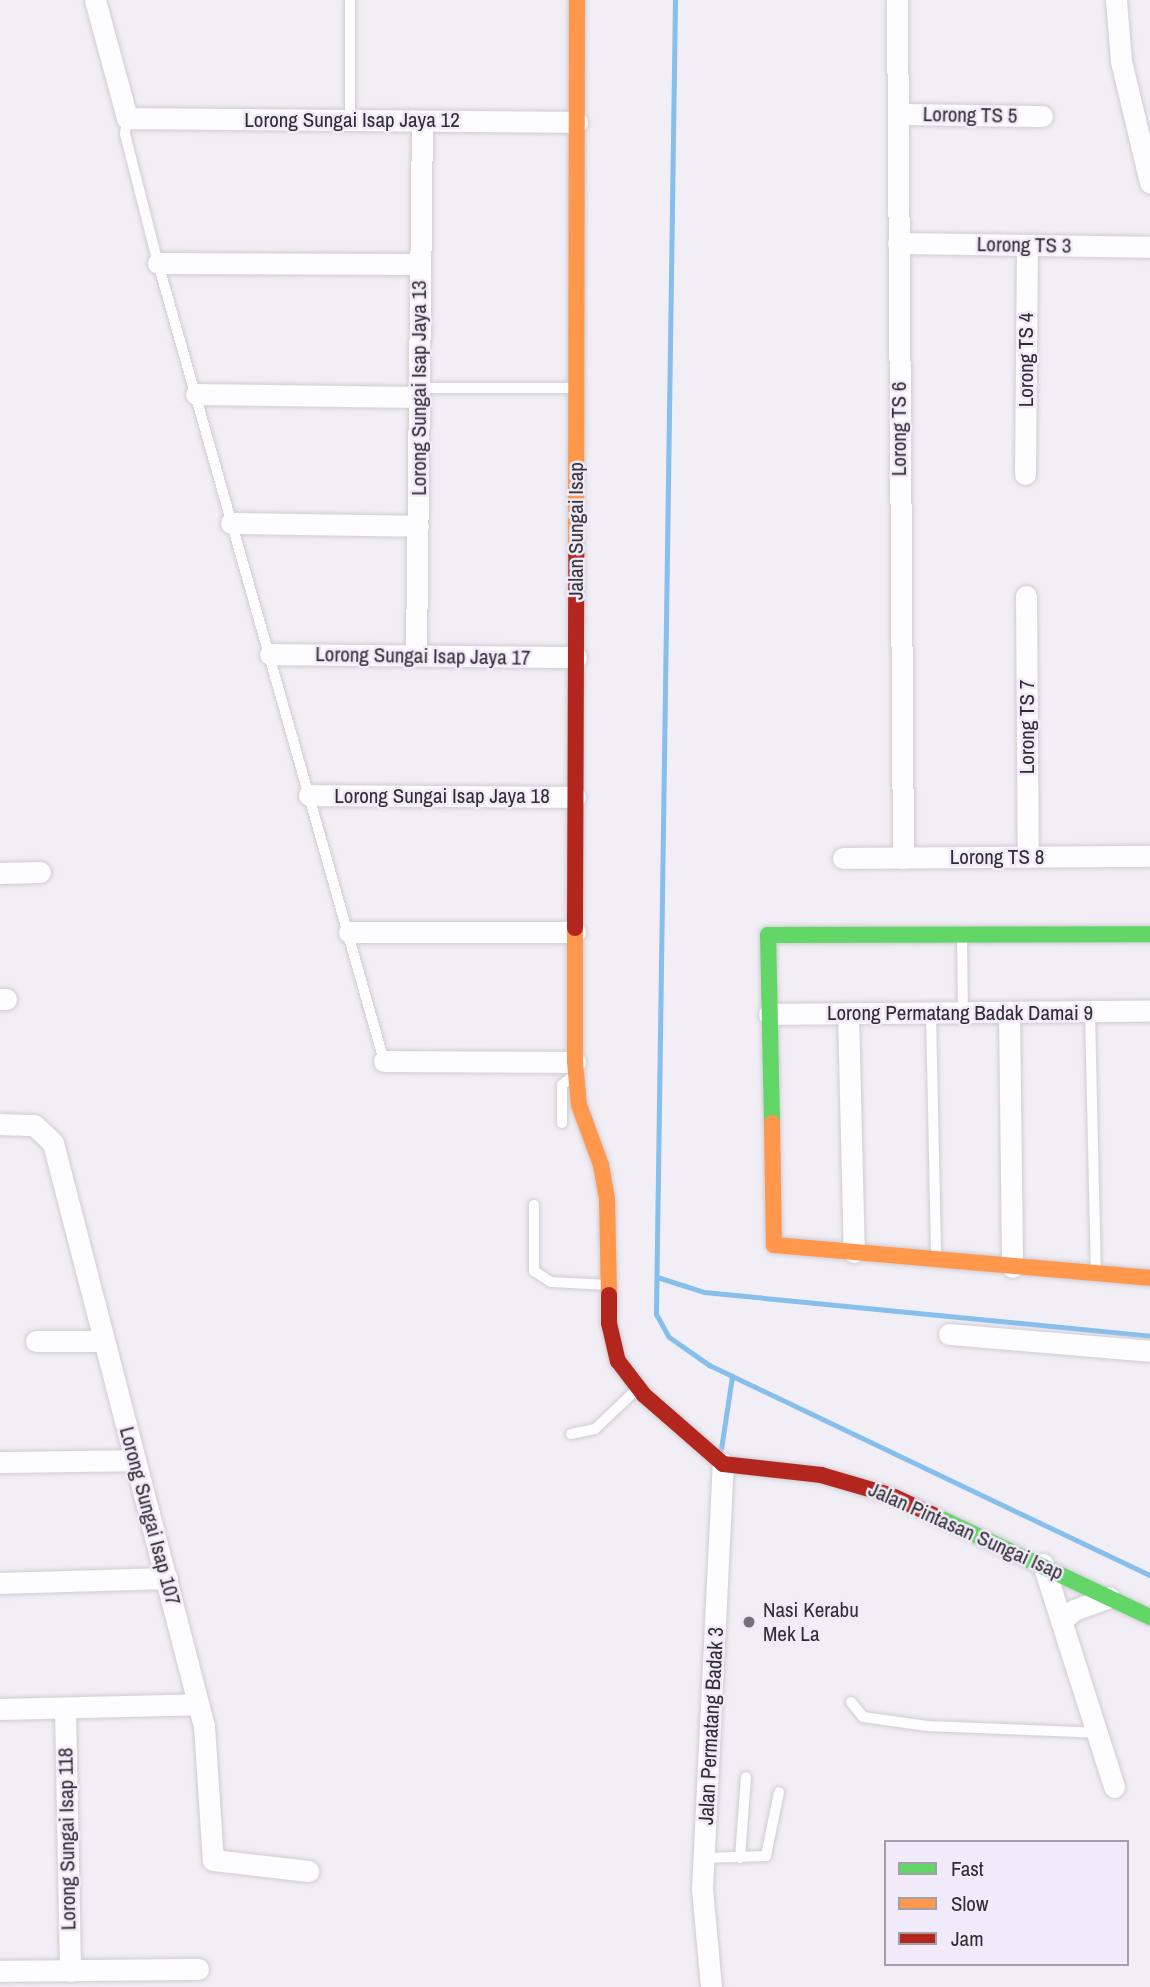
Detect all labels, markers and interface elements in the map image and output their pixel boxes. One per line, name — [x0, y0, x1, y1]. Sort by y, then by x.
street label: Lorong TS 5 — [922, 102, 1018, 128]
street label: Lorong Sungai Isap Jaya 12 — [244, 107, 460, 133]
street label: Lorong TS 3 — [976, 232, 1072, 258]
street label: Lorong Sungai Isap Jaya 13 — [406, 280, 432, 496]
street label: Lorong TS 4 — [1013, 313, 1039, 407]
street label: Lorong TS 6 — [886, 382, 912, 476]
street label: Jalan Sungai Isap — [563, 462, 589, 600]
street label: Lorong Sungai Isap Jaya 17 — [315, 642, 531, 670]
street label: Lorong TS 7 — [1014, 680, 1040, 774]
street label: Lorong Sungai Isap Jaya 18 — [334, 783, 550, 809]
street label: Lorong TS 8 — [950, 844, 1044, 870]
street label: Lorong Permatang Badak Damai 9 — [827, 1000, 1093, 1026]
street label: Lorong Sungai Isap 107 — [114, 1424, 186, 1608]
street label: Jalan Pintasan Sungai Isap — [865, 1477, 1067, 1585]
place label: Nasi Kerabu Mek La — [763, 1597, 859, 1647]
marker: Nasi Kerabu Mek La — [741, 1614, 757, 1630]
street label: Jalan Permatang Badak 3 — [693, 1626, 729, 1826]
street label: Lorong Sungai Isap 118 — [53, 1748, 81, 1930]
legend — [884, 1840, 1129, 1966]
text: Fast — [951, 1854, 984, 1883]
text: Slow — [951, 1889, 988, 1918]
text: Jam — [951, 1924, 984, 1953]

